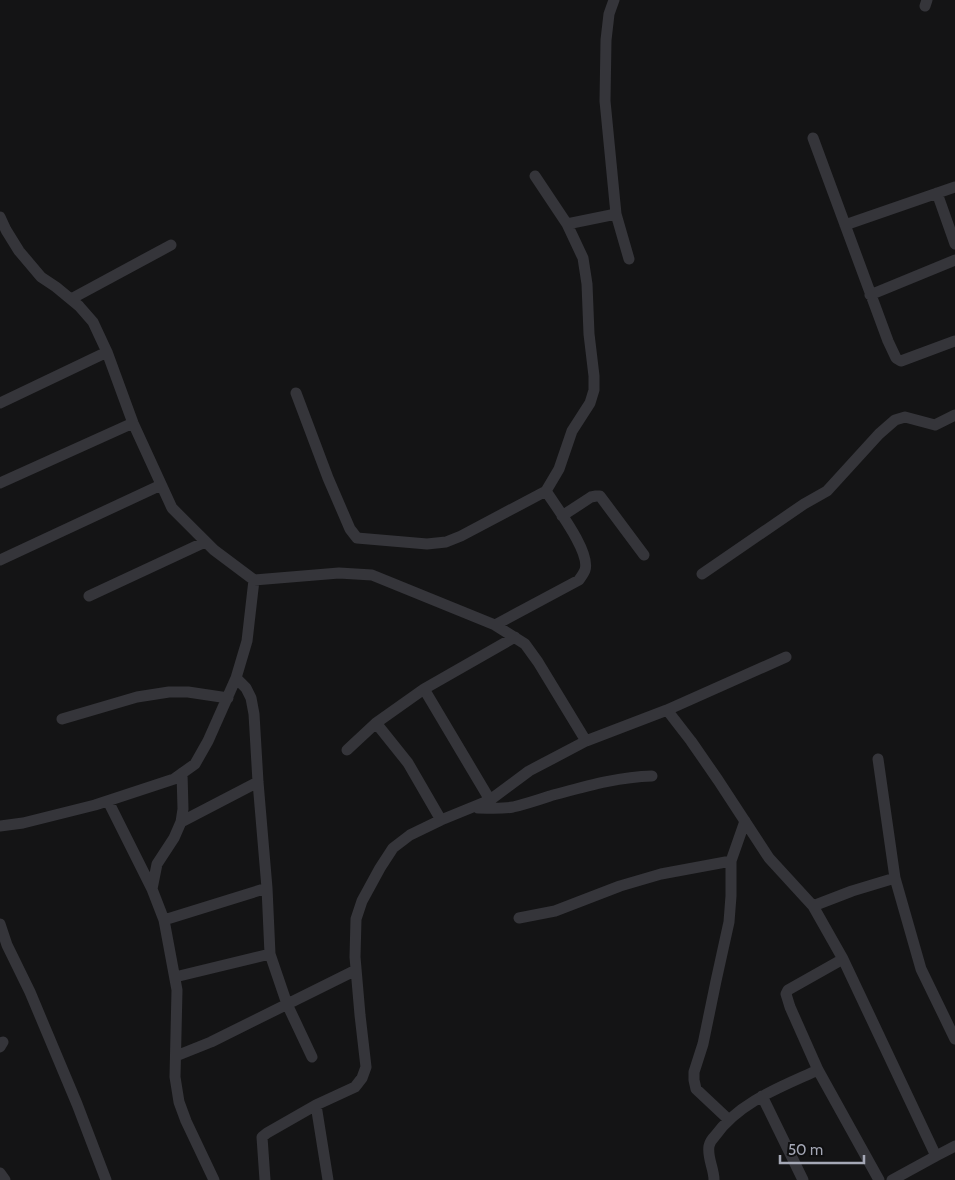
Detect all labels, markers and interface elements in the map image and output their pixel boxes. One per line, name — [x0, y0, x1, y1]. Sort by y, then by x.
scale bar — [780, 1132, 864, 1164]
text: 50 m — [788, 1141, 823, 1159]

